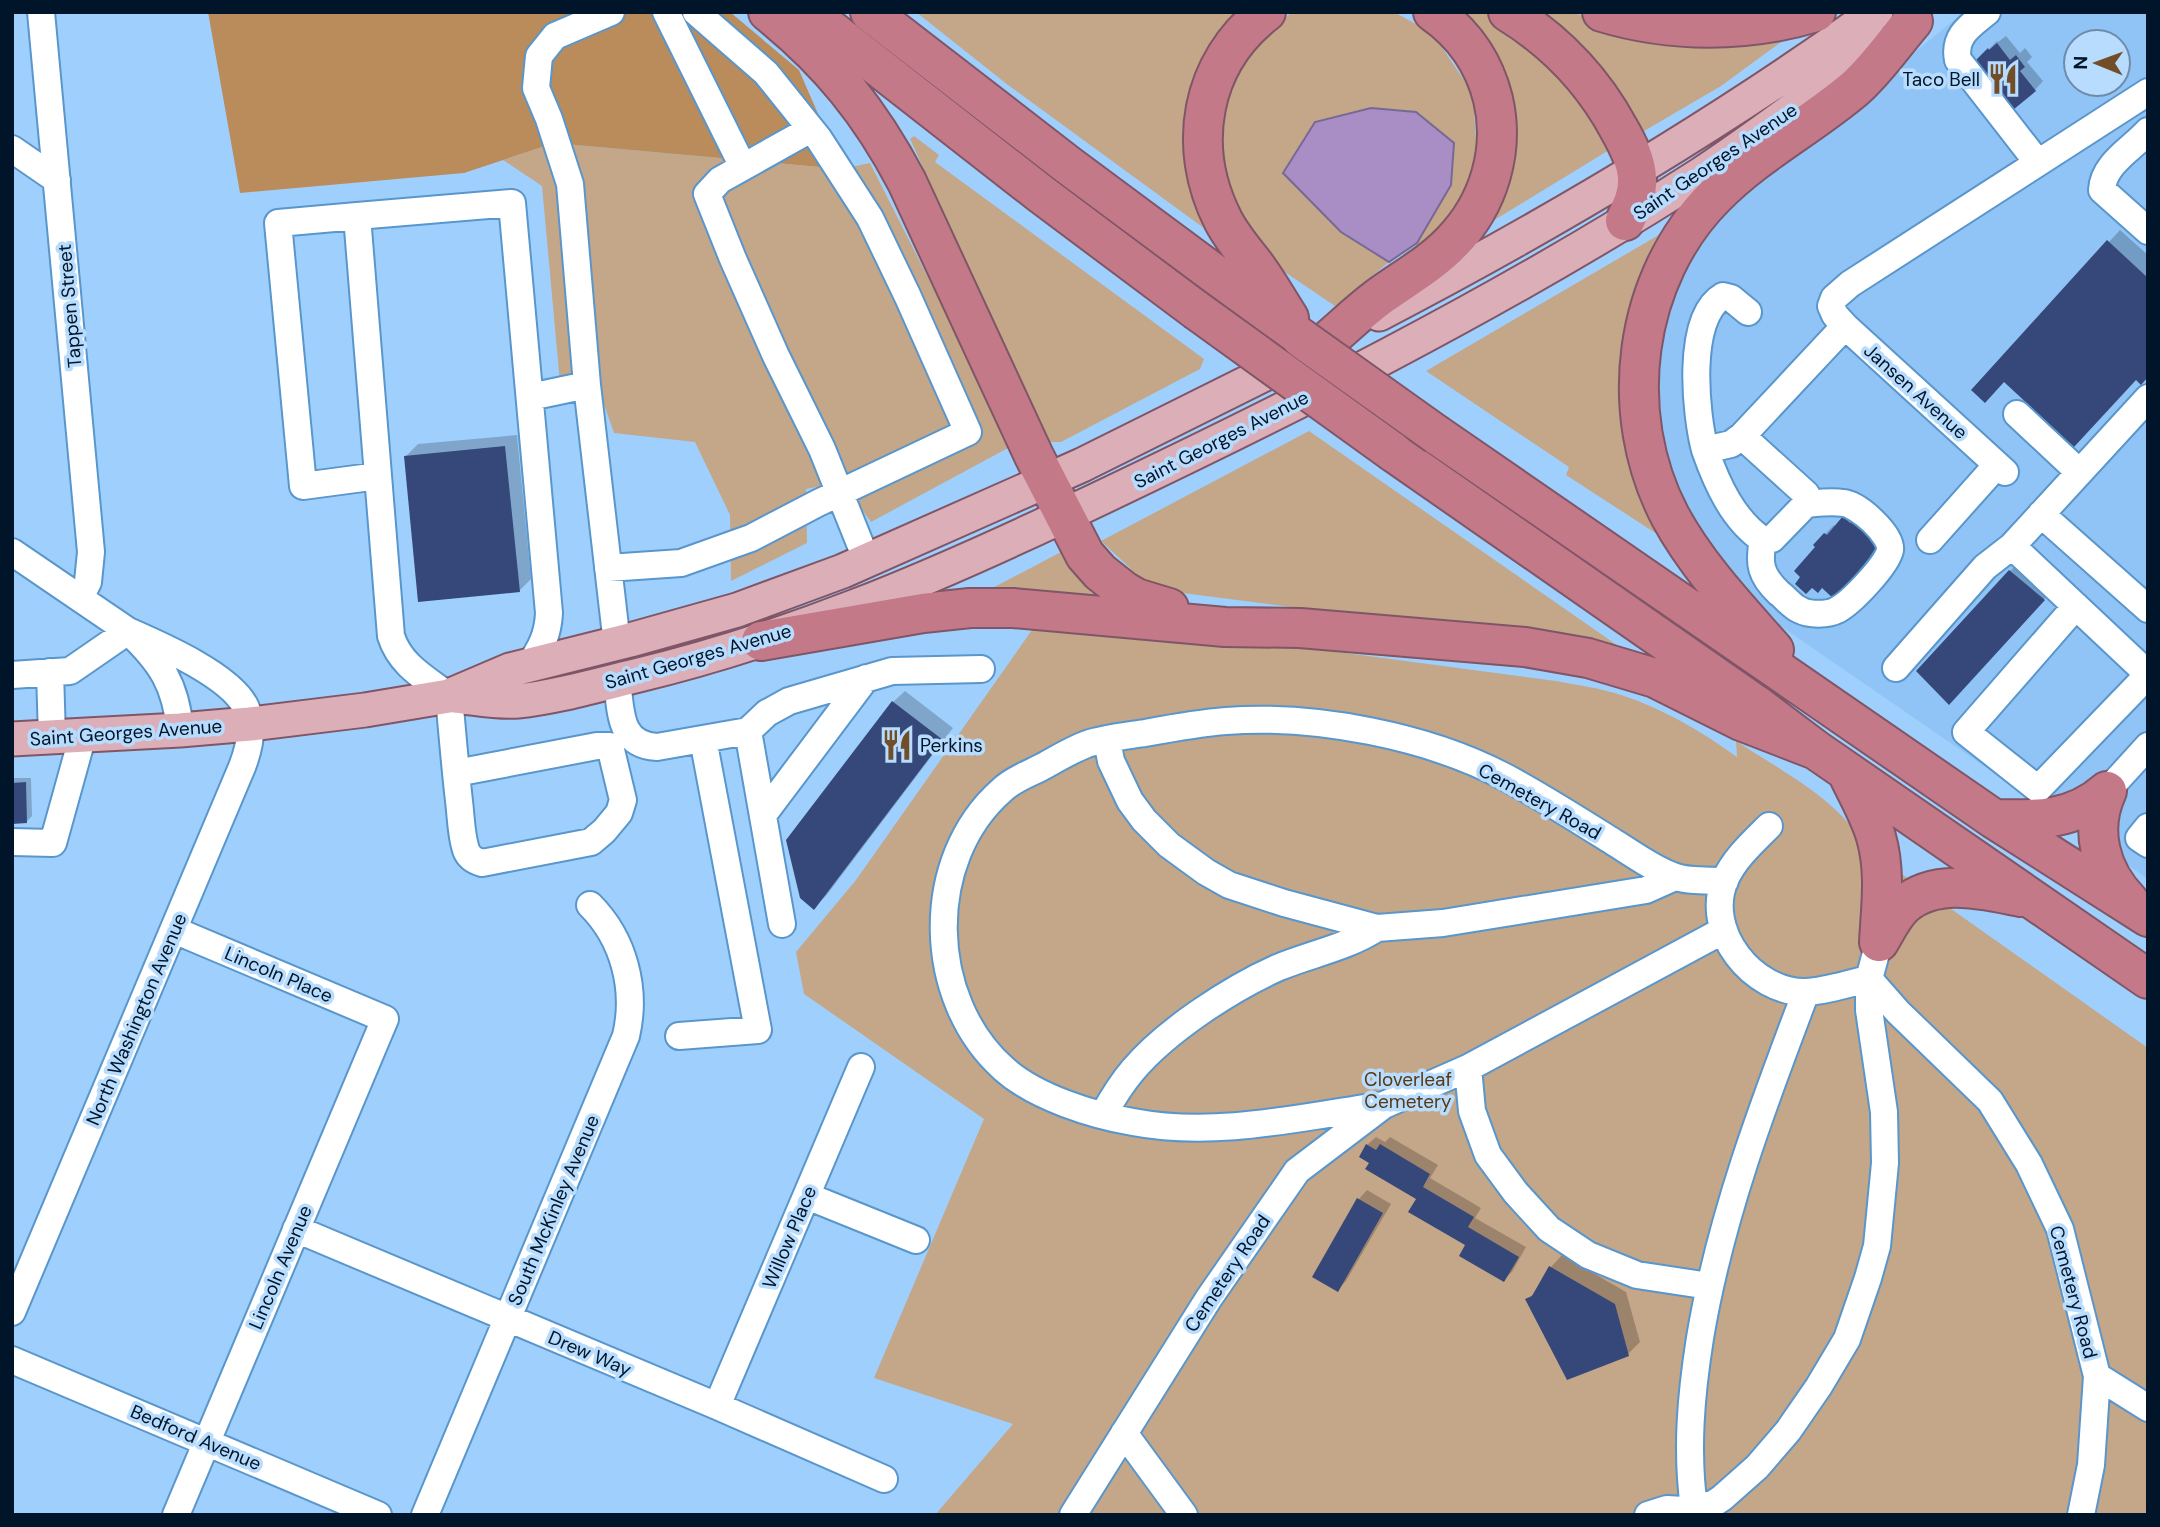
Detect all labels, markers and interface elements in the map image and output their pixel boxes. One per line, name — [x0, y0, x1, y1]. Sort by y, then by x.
north arrow — [2062, 28, 2132, 98]
text: N — [2068, 56, 2093, 70]
restaurant icon: Taco Bell — [1986, 62, 2020, 96]
place label: Taco Bell — [1902, 67, 1980, 92]
street label: Saint Georges Avenue — [1628, 97, 1802, 226]
street label: Tappen Street — [52, 243, 87, 369]
street label: Jansen Avenue — [1858, 338, 1973, 445]
street label: Saint Georges Avenue — [1130, 385, 1313, 494]
street label: Saint Georges Avenue — [602, 618, 794, 695]
street label: Saint Georges Avenue — [29, 713, 223, 752]
restaurant icon: Perkins — [880, 728, 914, 762]
place label: Perkins — [920, 733, 983, 758]
street label: Cemetery Road — [1474, 757, 1606, 845]
street label: North Washington Avenue — [80, 909, 193, 1129]
street label: Lincoln Place — [221, 940, 337, 1008]
park label: Cloverleaf Cemetery — [1364, 1067, 1452, 1114]
street label: South McKinley Avenue — [502, 1111, 605, 1309]
street label: Willow Place — [757, 1182, 822, 1292]
street label: Lincoln Avenue — [243, 1201, 318, 1333]
street label: Cemetery Road — [1179, 1210, 1276, 1337]
street label: Cemetery Road — [2044, 1223, 2103, 1361]
street label: Drew Way — [545, 1325, 635, 1382]
street label: Bedford Avenue — [127, 1399, 265, 1476]

